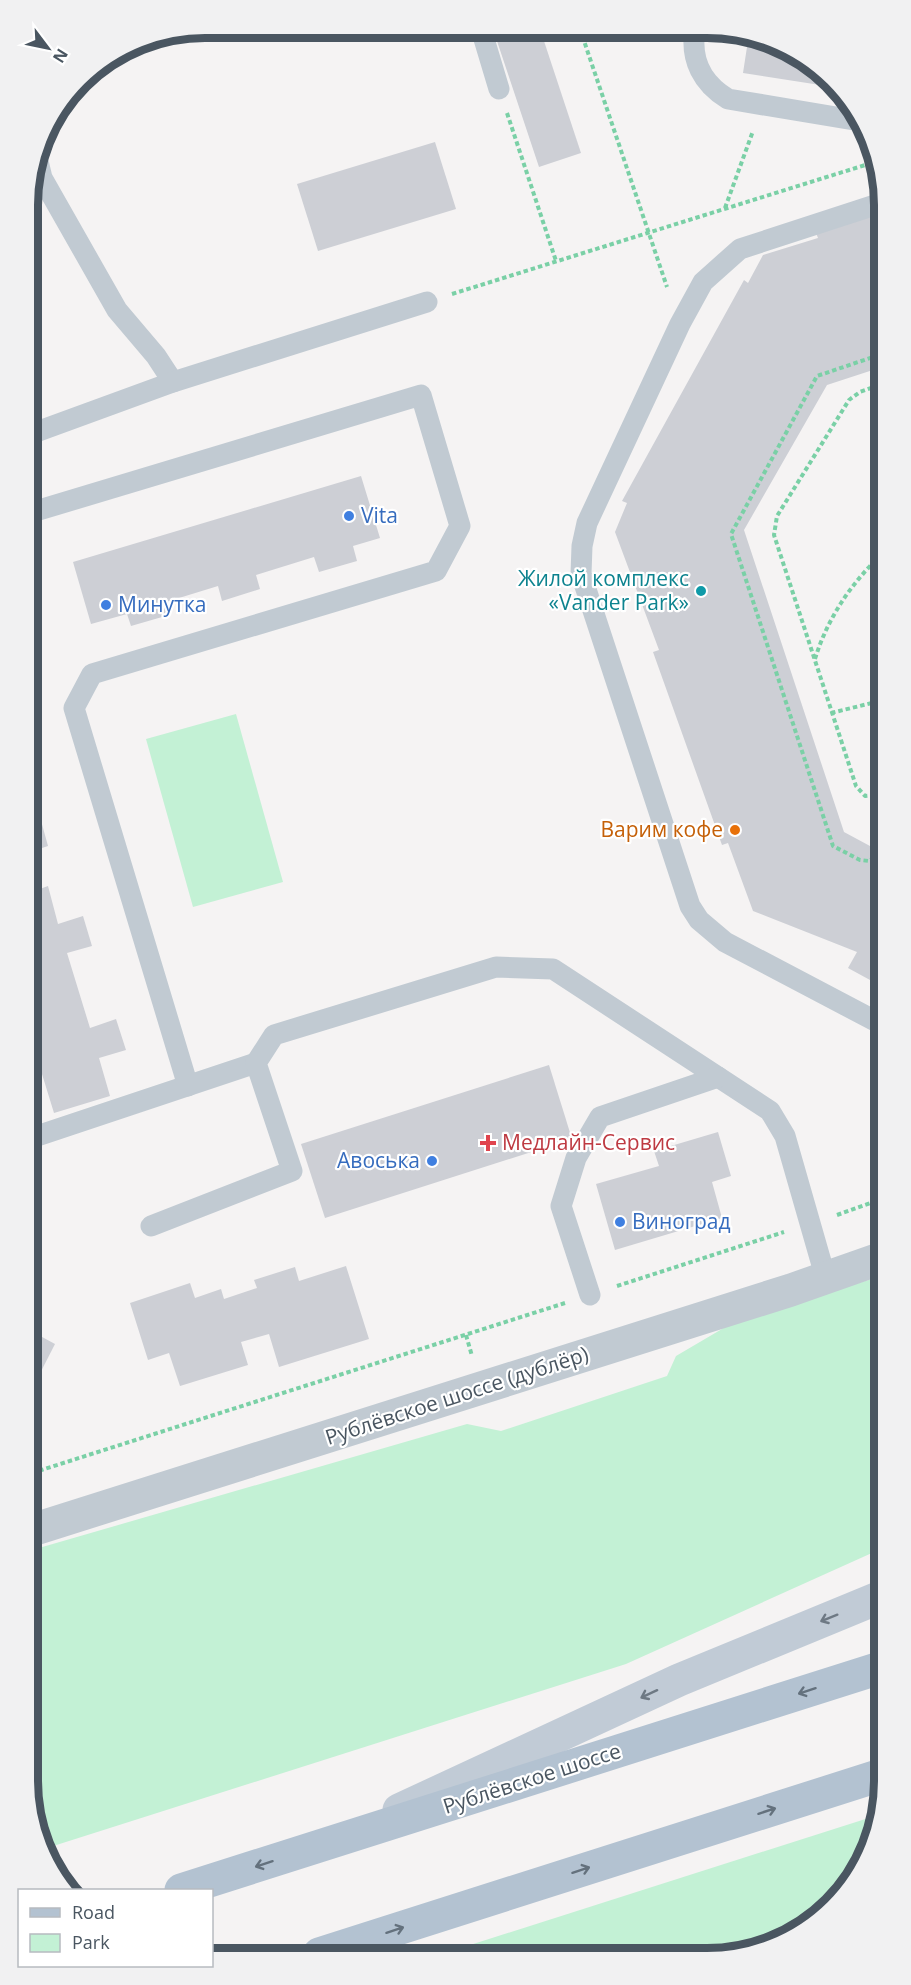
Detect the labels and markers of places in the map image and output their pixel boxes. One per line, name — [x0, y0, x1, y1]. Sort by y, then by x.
place label: Vita — [361, 501, 398, 529]
marker: Vita — [342, 509, 356, 523]
place label: Жилой комплекс «Vander Park» — [518, 564, 689, 616]
marker: Жилой комплекс «Vander Park» — [694, 584, 708, 598]
place label: Минутка — [118, 590, 206, 618]
marker: Минутка — [99, 598, 113, 612]
place label: Варим кофе — [600, 815, 723, 843]
marker: Варим кофе — [728, 823, 742, 837]
place label: Медлайн-Сервис — [502, 1128, 675, 1156]
marker: Медлайн-Сервис — [479, 1134, 497, 1152]
place label: Авоська — [337, 1146, 420, 1174]
marker: Авоська — [425, 1154, 439, 1168]
place label: Виноград — [632, 1207, 730, 1235]
marker: Виноград — [613, 1215, 627, 1229]

